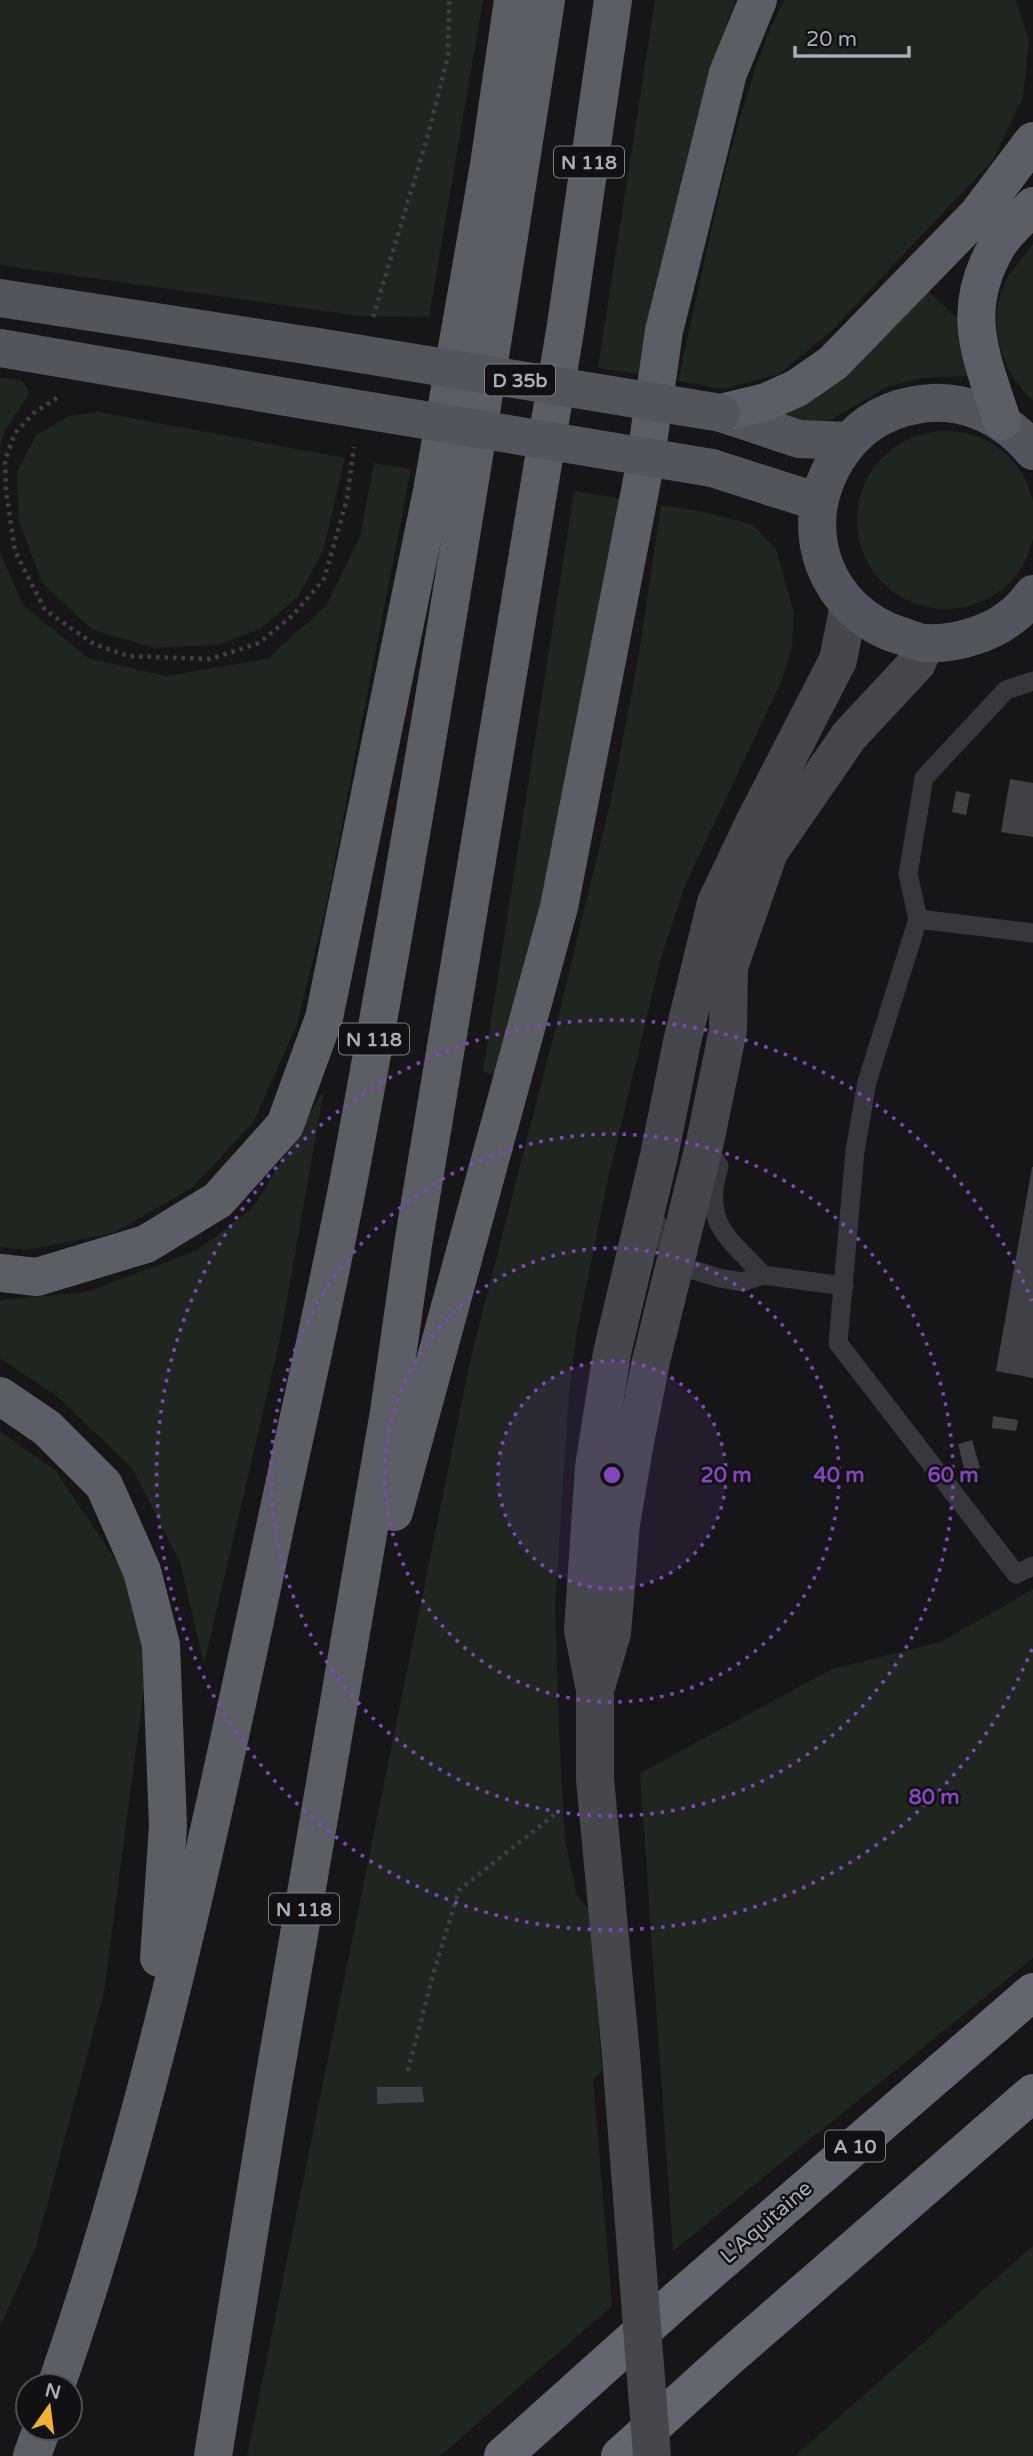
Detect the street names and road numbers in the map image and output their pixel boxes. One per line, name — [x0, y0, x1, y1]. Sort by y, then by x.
road number: N 118 — [554, 146, 624, 178]
road number: D 35b — [485, 364, 555, 396]
road number: N 118 — [339, 1023, 409, 1054]
road number: N 118 — [269, 1894, 339, 1924]
road number: A 10 — [825, 2130, 885, 2162]
street label: L'Aquitaine — [715, 2176, 817, 2269]

